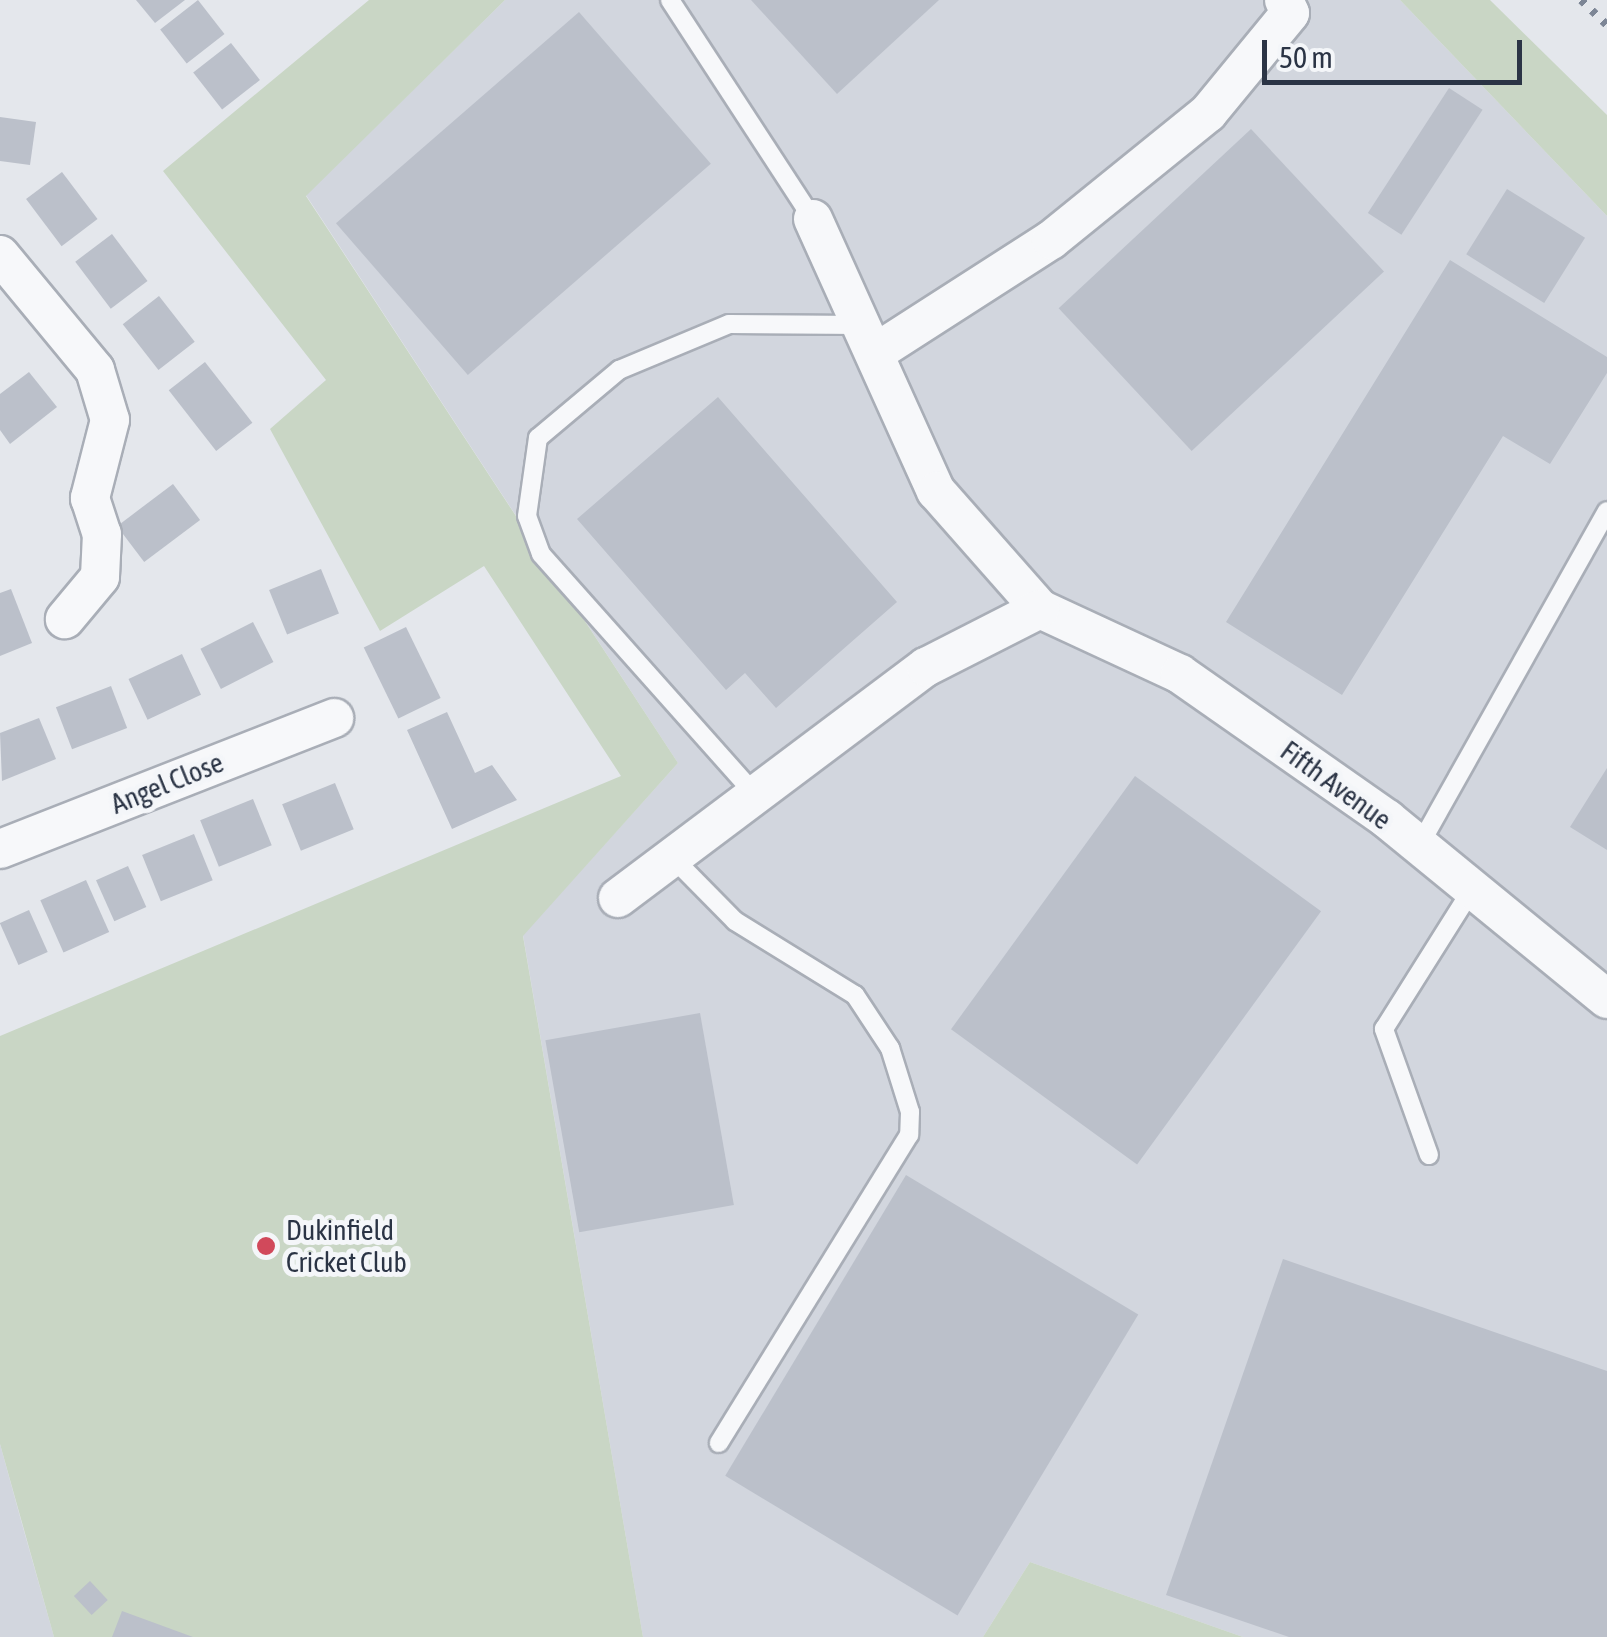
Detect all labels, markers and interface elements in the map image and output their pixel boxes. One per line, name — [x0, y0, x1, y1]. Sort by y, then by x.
scale bar — [1267, 20, 1527, 82]
text: 50 m — [1279, 40, 1333, 74]
street label: Fifth Avenue — [1274, 734, 1398, 836]
street label: Angel Close — [106, 745, 228, 821]
place label: Dukinfield Cricket Club — [286, 1213, 407, 1279]
marker: Dukinfield Cricket Club — [255, 1235, 277, 1257]

